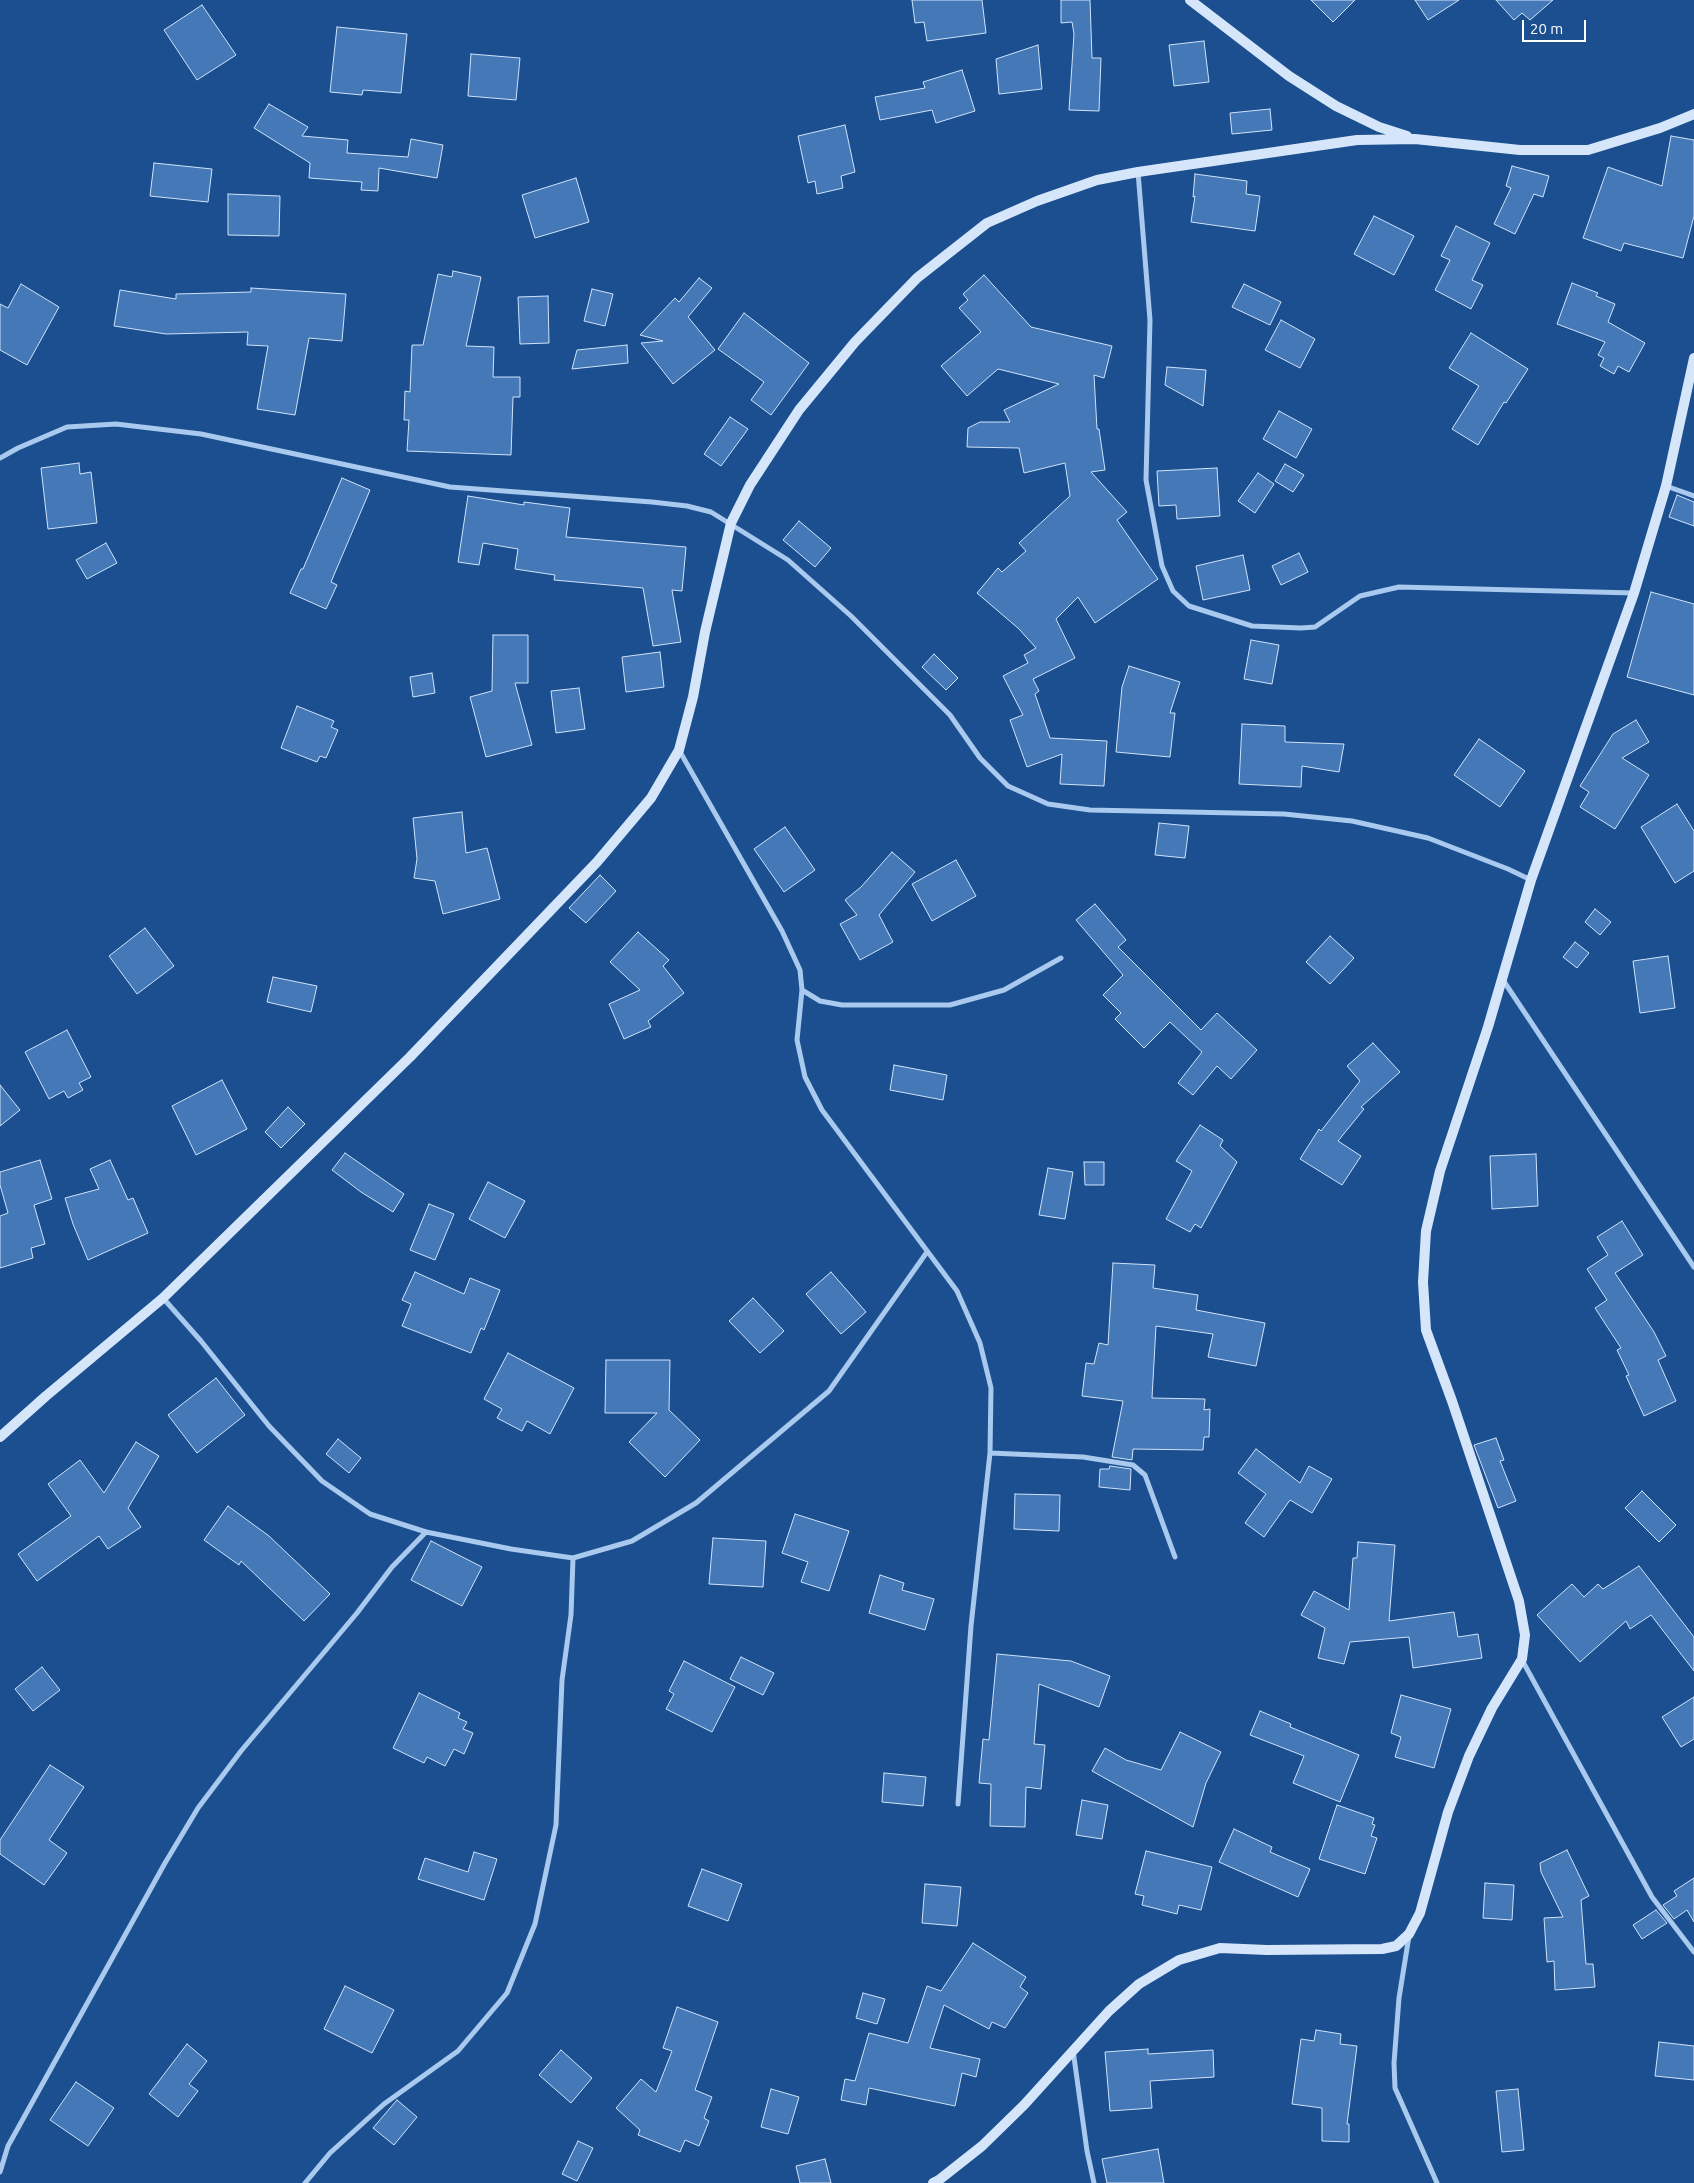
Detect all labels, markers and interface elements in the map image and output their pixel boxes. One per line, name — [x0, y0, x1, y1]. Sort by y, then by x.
scale bar — [1524, 10, 1588, 42]
text: 20 m — [1530, 20, 1563, 37]

